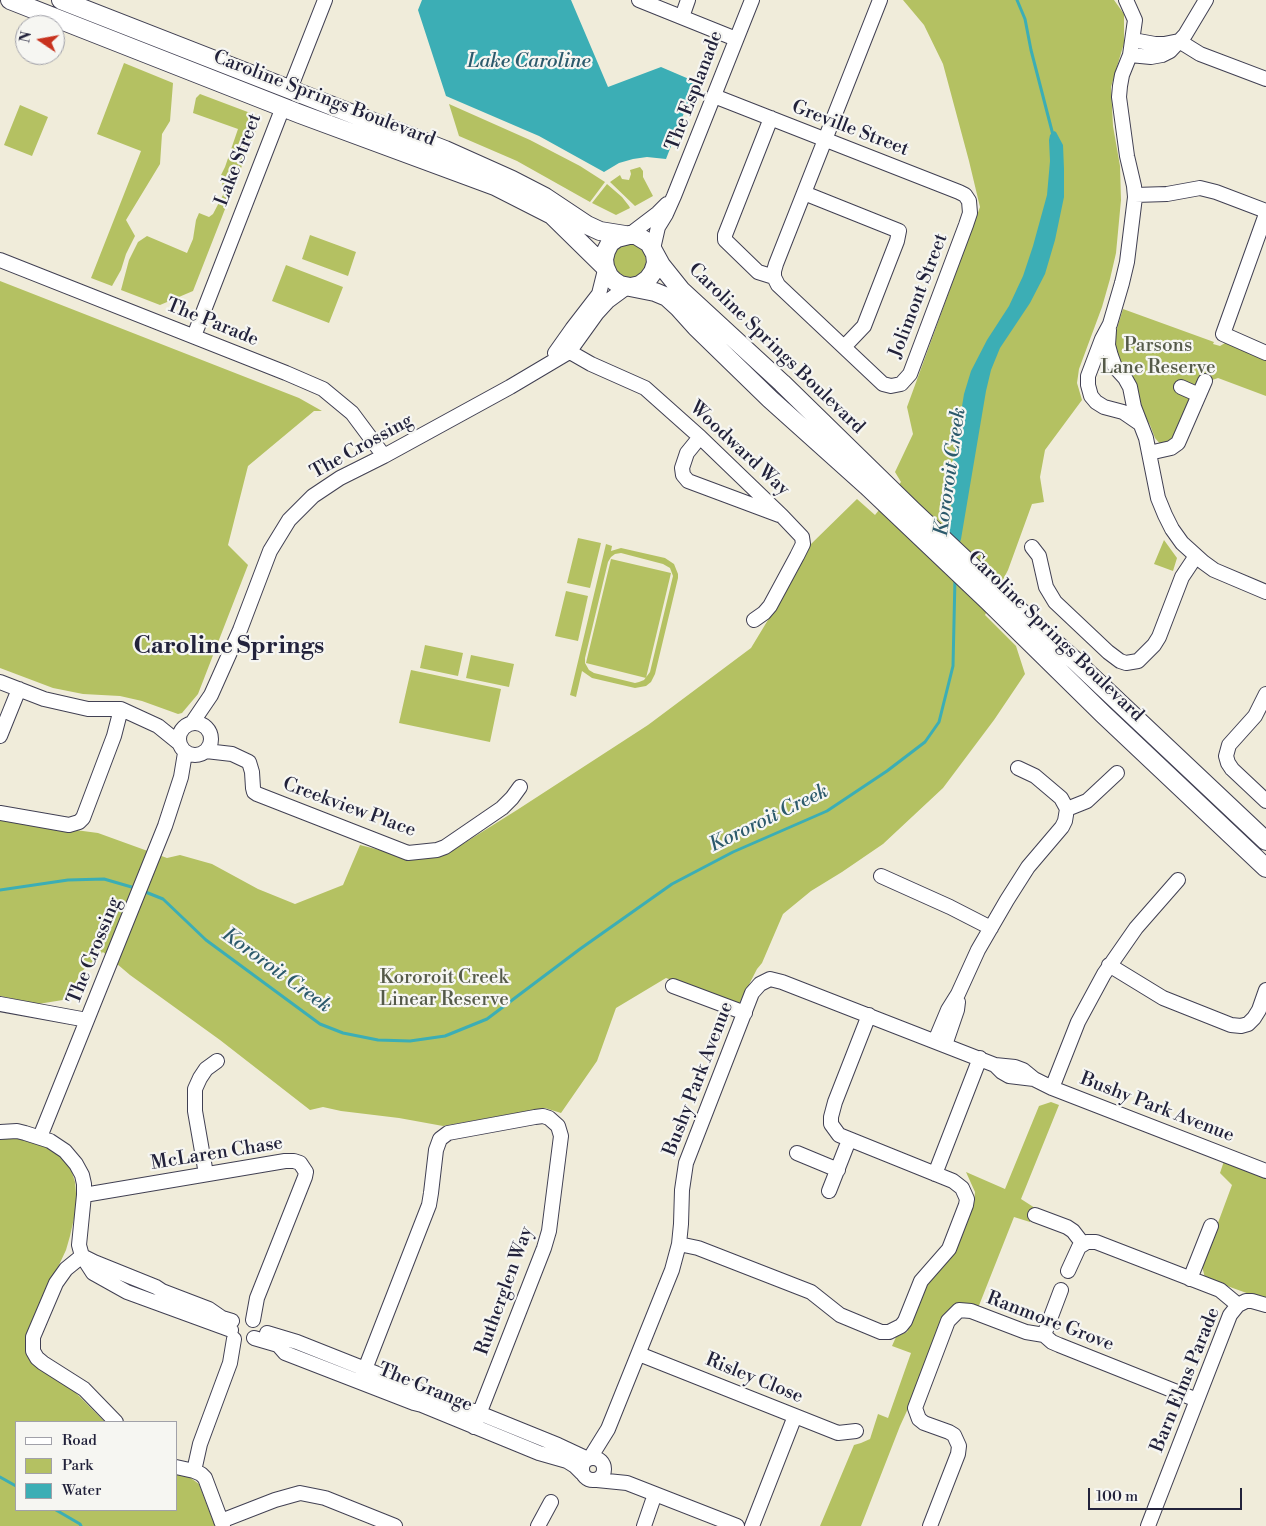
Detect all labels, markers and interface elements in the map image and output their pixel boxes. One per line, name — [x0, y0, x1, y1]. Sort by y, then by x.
north arrow — [15, 15, 65, 65]
street label: The Esplanade — [662, 28, 728, 154]
text: N — [16, 30, 36, 44]
street label: Caroline Springs Boulevard — [210, 46, 438, 152]
water label: Lake Caroline — [467, 50, 591, 74]
street label: Greville Street — [788, 96, 912, 162]
street label: Lake Street — [211, 111, 267, 209]
street label: Jolimont Street — [885, 230, 953, 362]
street label: Caroline Springs Boulevard — [683, 259, 869, 439]
street label: The Parade — [162, 294, 262, 352]
park label: Parsons Lane Reserve — [1100, 335, 1216, 379]
street label: Woodward Way — [684, 397, 794, 501]
water label: Kororoit Creek — [930, 406, 972, 538]
street label: The Crossing — [307, 409, 417, 485]
street label: Caroline Springs Boulevard — [962, 547, 1148, 727]
district label: Caroline Springs — [134, 633, 324, 661]
street label: Creekview Place — [279, 773, 419, 843]
water label: Kororoit Creek — [705, 780, 833, 858]
street label: The Crossing — [63, 894, 127, 1008]
water label: Kororoit Creek — [216, 923, 336, 1019]
park label: Kororoit Creek Linear Reserve — [379, 967, 509, 1011]
street label: Bushy Park Avenue — [659, 999, 739, 1159]
street label: Bushy Park Avenue — [1077, 1068, 1237, 1148]
street label: McLaren Chase — [149, 1132, 285, 1176]
street label: Rutherglen Way — [471, 1224, 539, 1358]
street label: Ranmore Grove — [983, 1287, 1117, 1357]
street label: Barn Elms Parade — [1147, 1304, 1225, 1456]
street label: Risley Close — [702, 1349, 806, 1409]
street label: The Grange — [374, 1359, 476, 1417]
legend — [15, 1421, 178, 1511]
text: Road — [62, 1431, 97, 1450]
text: Park — [62, 1456, 93, 1475]
scale bar — [1091, 1478, 1245, 1510]
text: Water — [62, 1481, 101, 1500]
text: 100 m — [1096, 1487, 1138, 1506]

